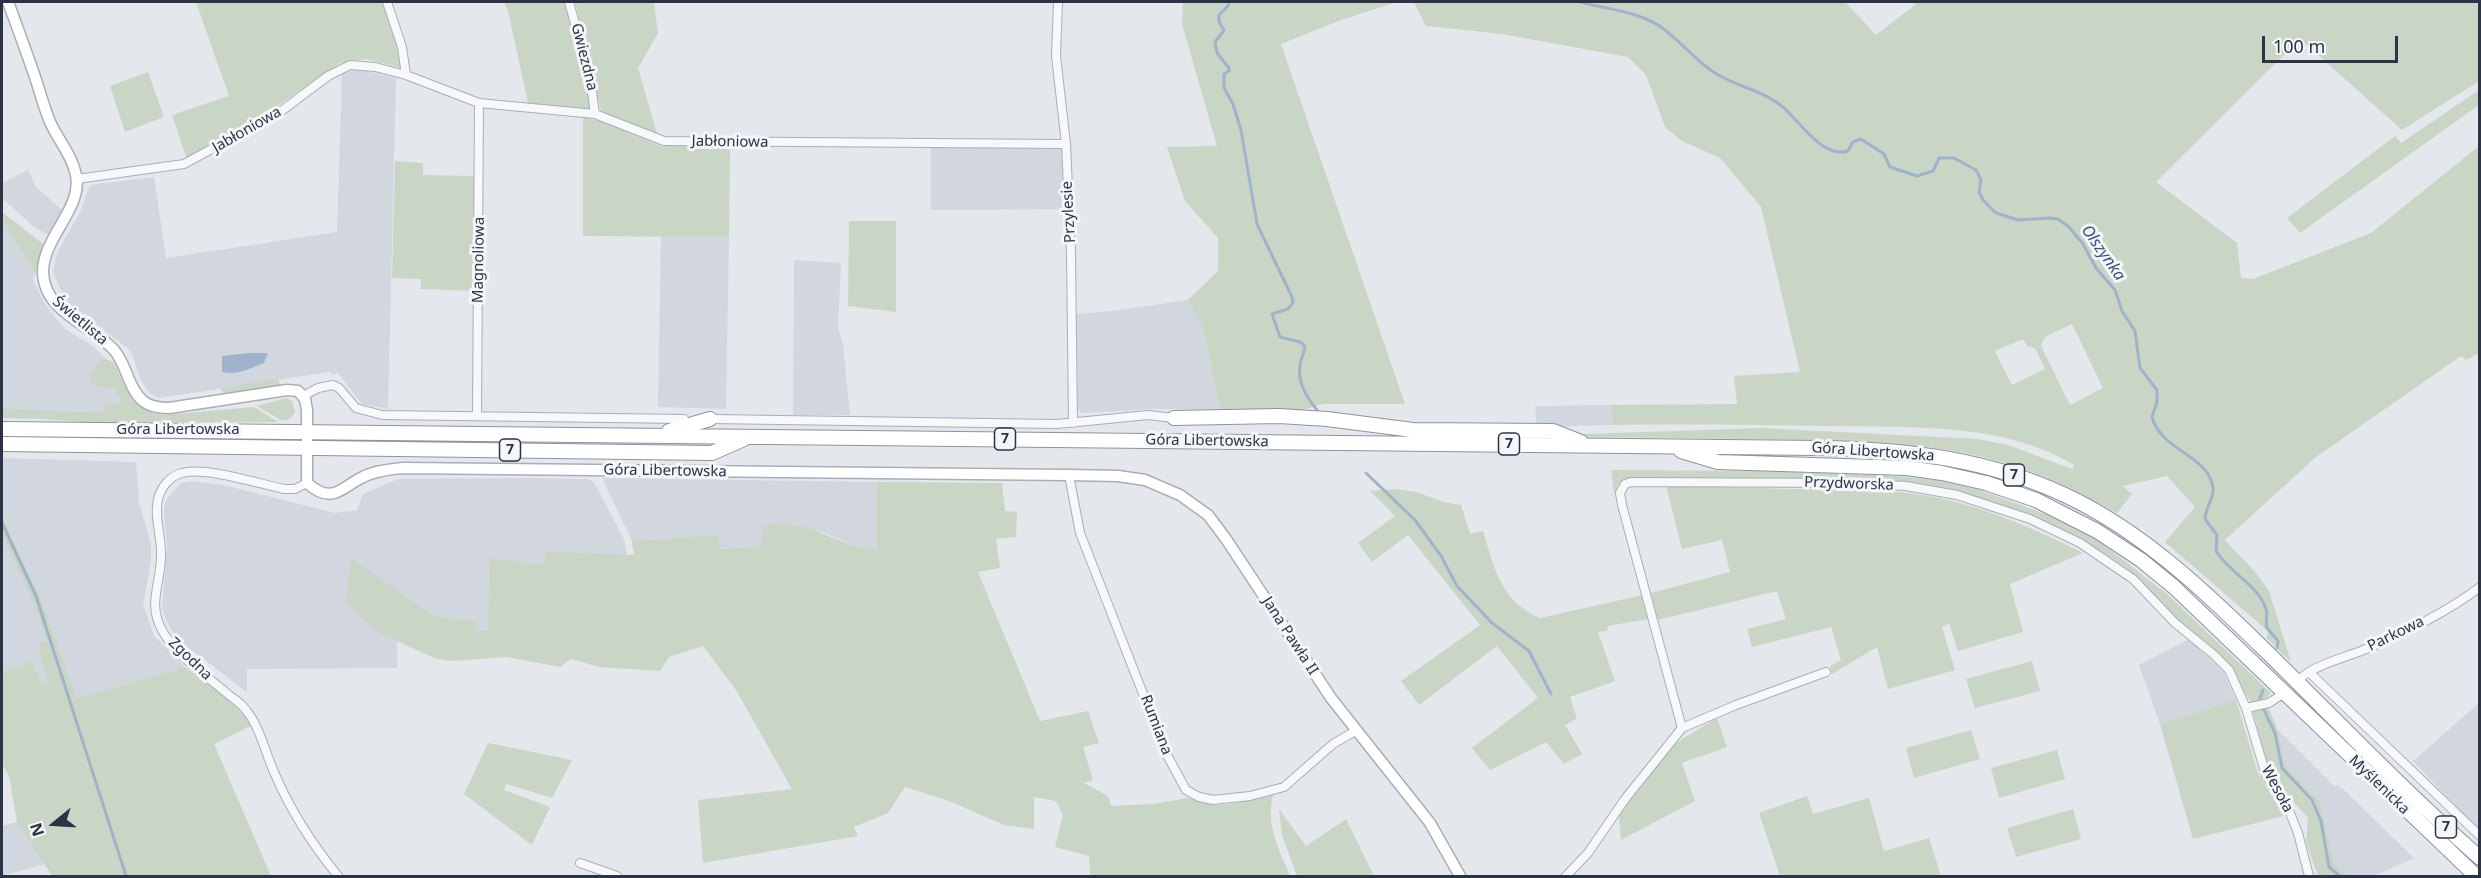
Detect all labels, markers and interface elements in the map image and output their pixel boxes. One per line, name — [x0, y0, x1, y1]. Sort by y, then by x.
street label: Gwiezdna — [567, 21, 601, 93]
scale bar — [2265, 24, 2402, 62]
text: 100 m — [2273, 34, 2325, 58]
street label: Jabłoniowa — [209, 103, 285, 157]
street label: Jabłoniowa — [691, 132, 769, 152]
street label: Przylesie — [1058, 181, 1080, 243]
street label: Magnoliowa — [469, 217, 489, 303]
water label: Olszynka — [2077, 222, 2129, 284]
street label: Świetlista — [49, 293, 111, 349]
street label: Góra Libertowska — [116, 421, 240, 439]
road number: 7 — [994, 428, 1016, 450]
street label: Góra Libertowska — [1145, 431, 1269, 451]
road number: 7 — [1498, 433, 1520, 455]
road number: 7 — [500, 439, 520, 461]
street label: Góra Libertowska — [1811, 439, 1935, 465]
street label: Góra Libertowska — [603, 461, 727, 481]
road number: 7 — [2004, 464, 2024, 486]
street label: Przydworska — [1804, 473, 1894, 495]
street label: Jana Pawła II — [1258, 593, 1322, 679]
street label: Parkowa — [2365, 613, 2427, 655]
street label: Zgodna — [164, 634, 216, 684]
street label: Rumiana — [1136, 693, 1176, 757]
street label: Myślenicka — [2345, 752, 2413, 818]
street label: Wesoła — [2257, 762, 2297, 816]
north arrow — [24, 794, 84, 854]
road number: 7 — [2436, 816, 2456, 838]
text: N — [24, 820, 49, 839]

